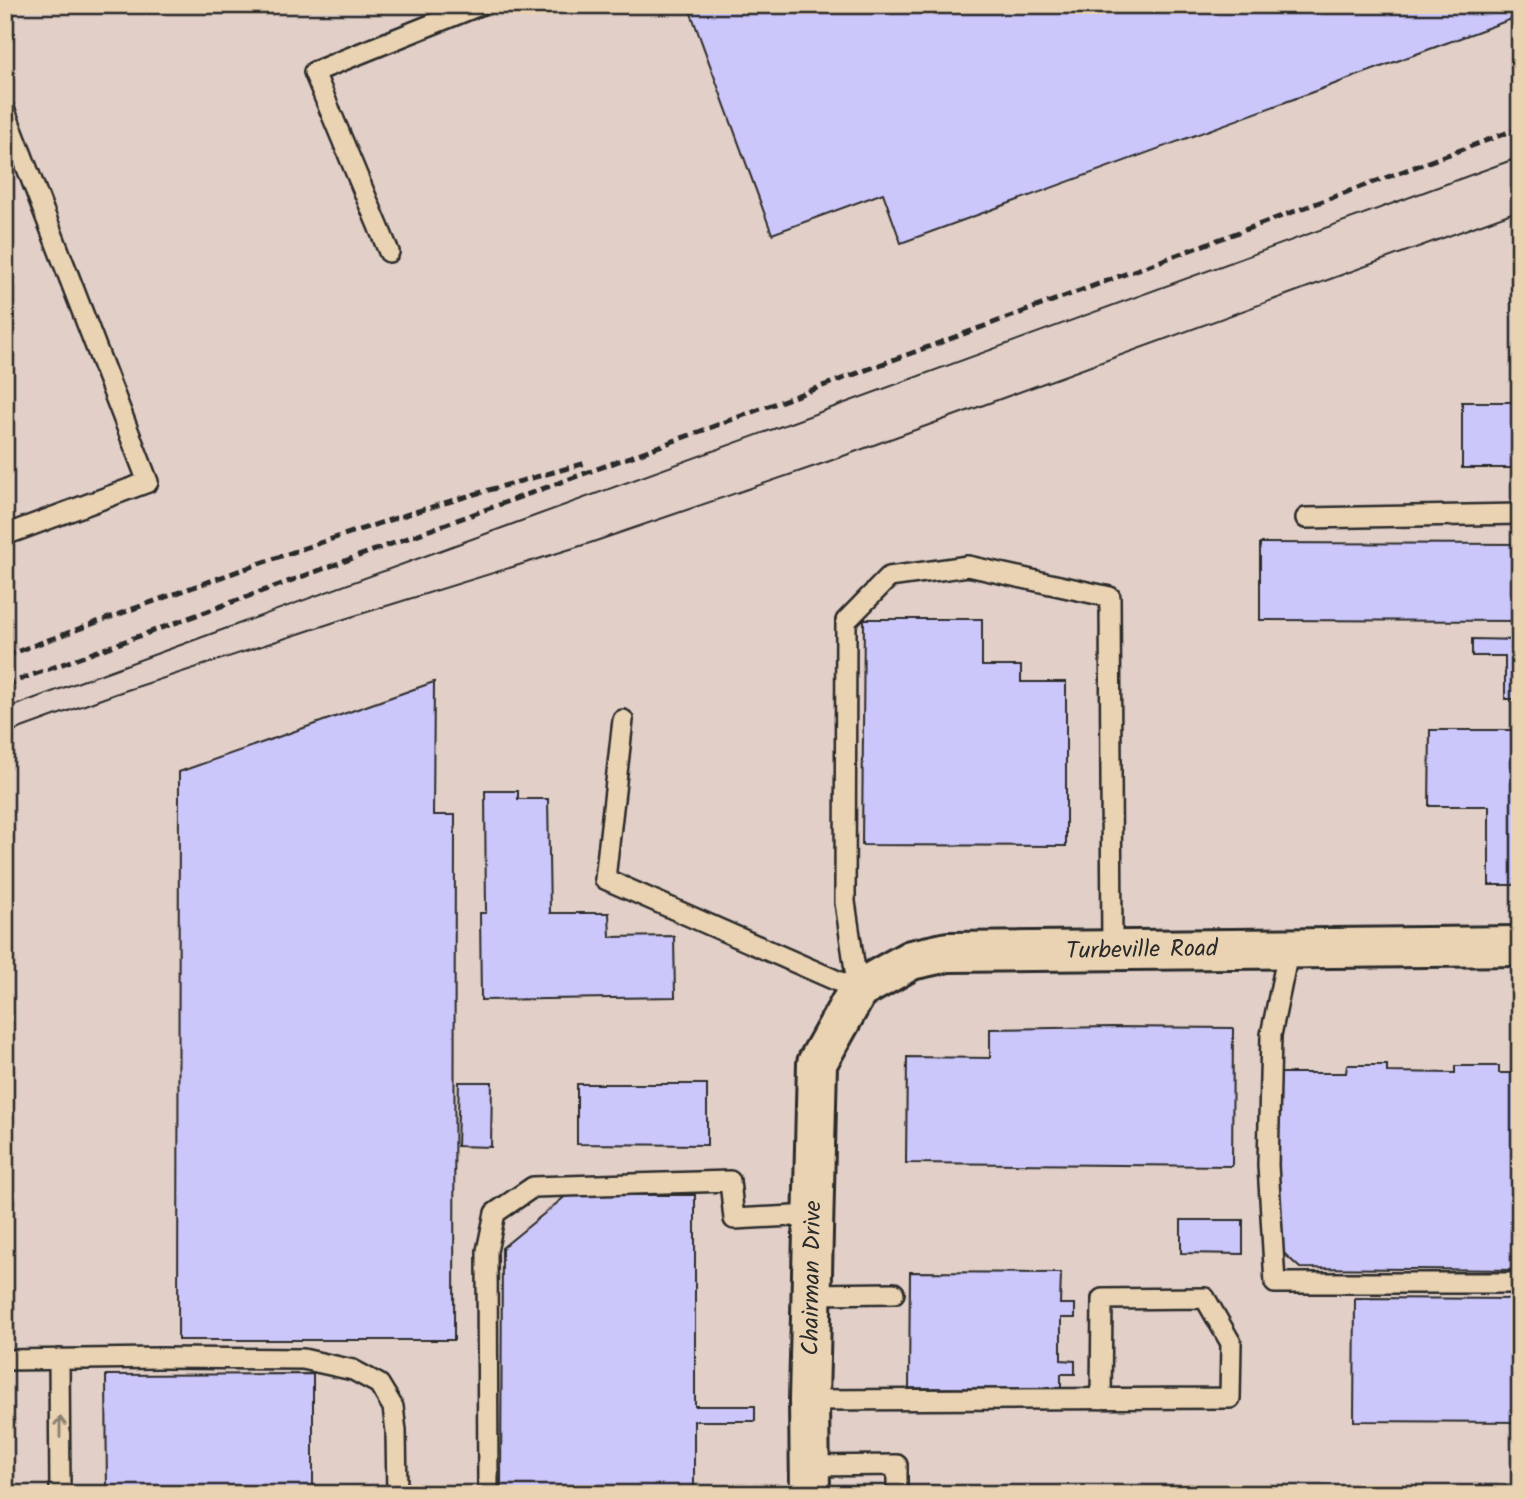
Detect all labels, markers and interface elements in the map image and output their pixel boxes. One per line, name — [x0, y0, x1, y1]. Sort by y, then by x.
street label: Turbeville Road — [1066, 930, 1219, 971]
street label: Chairman Drive — [792, 1200, 833, 1356]
one-way arrow — [53, 1415, 67, 1438]

